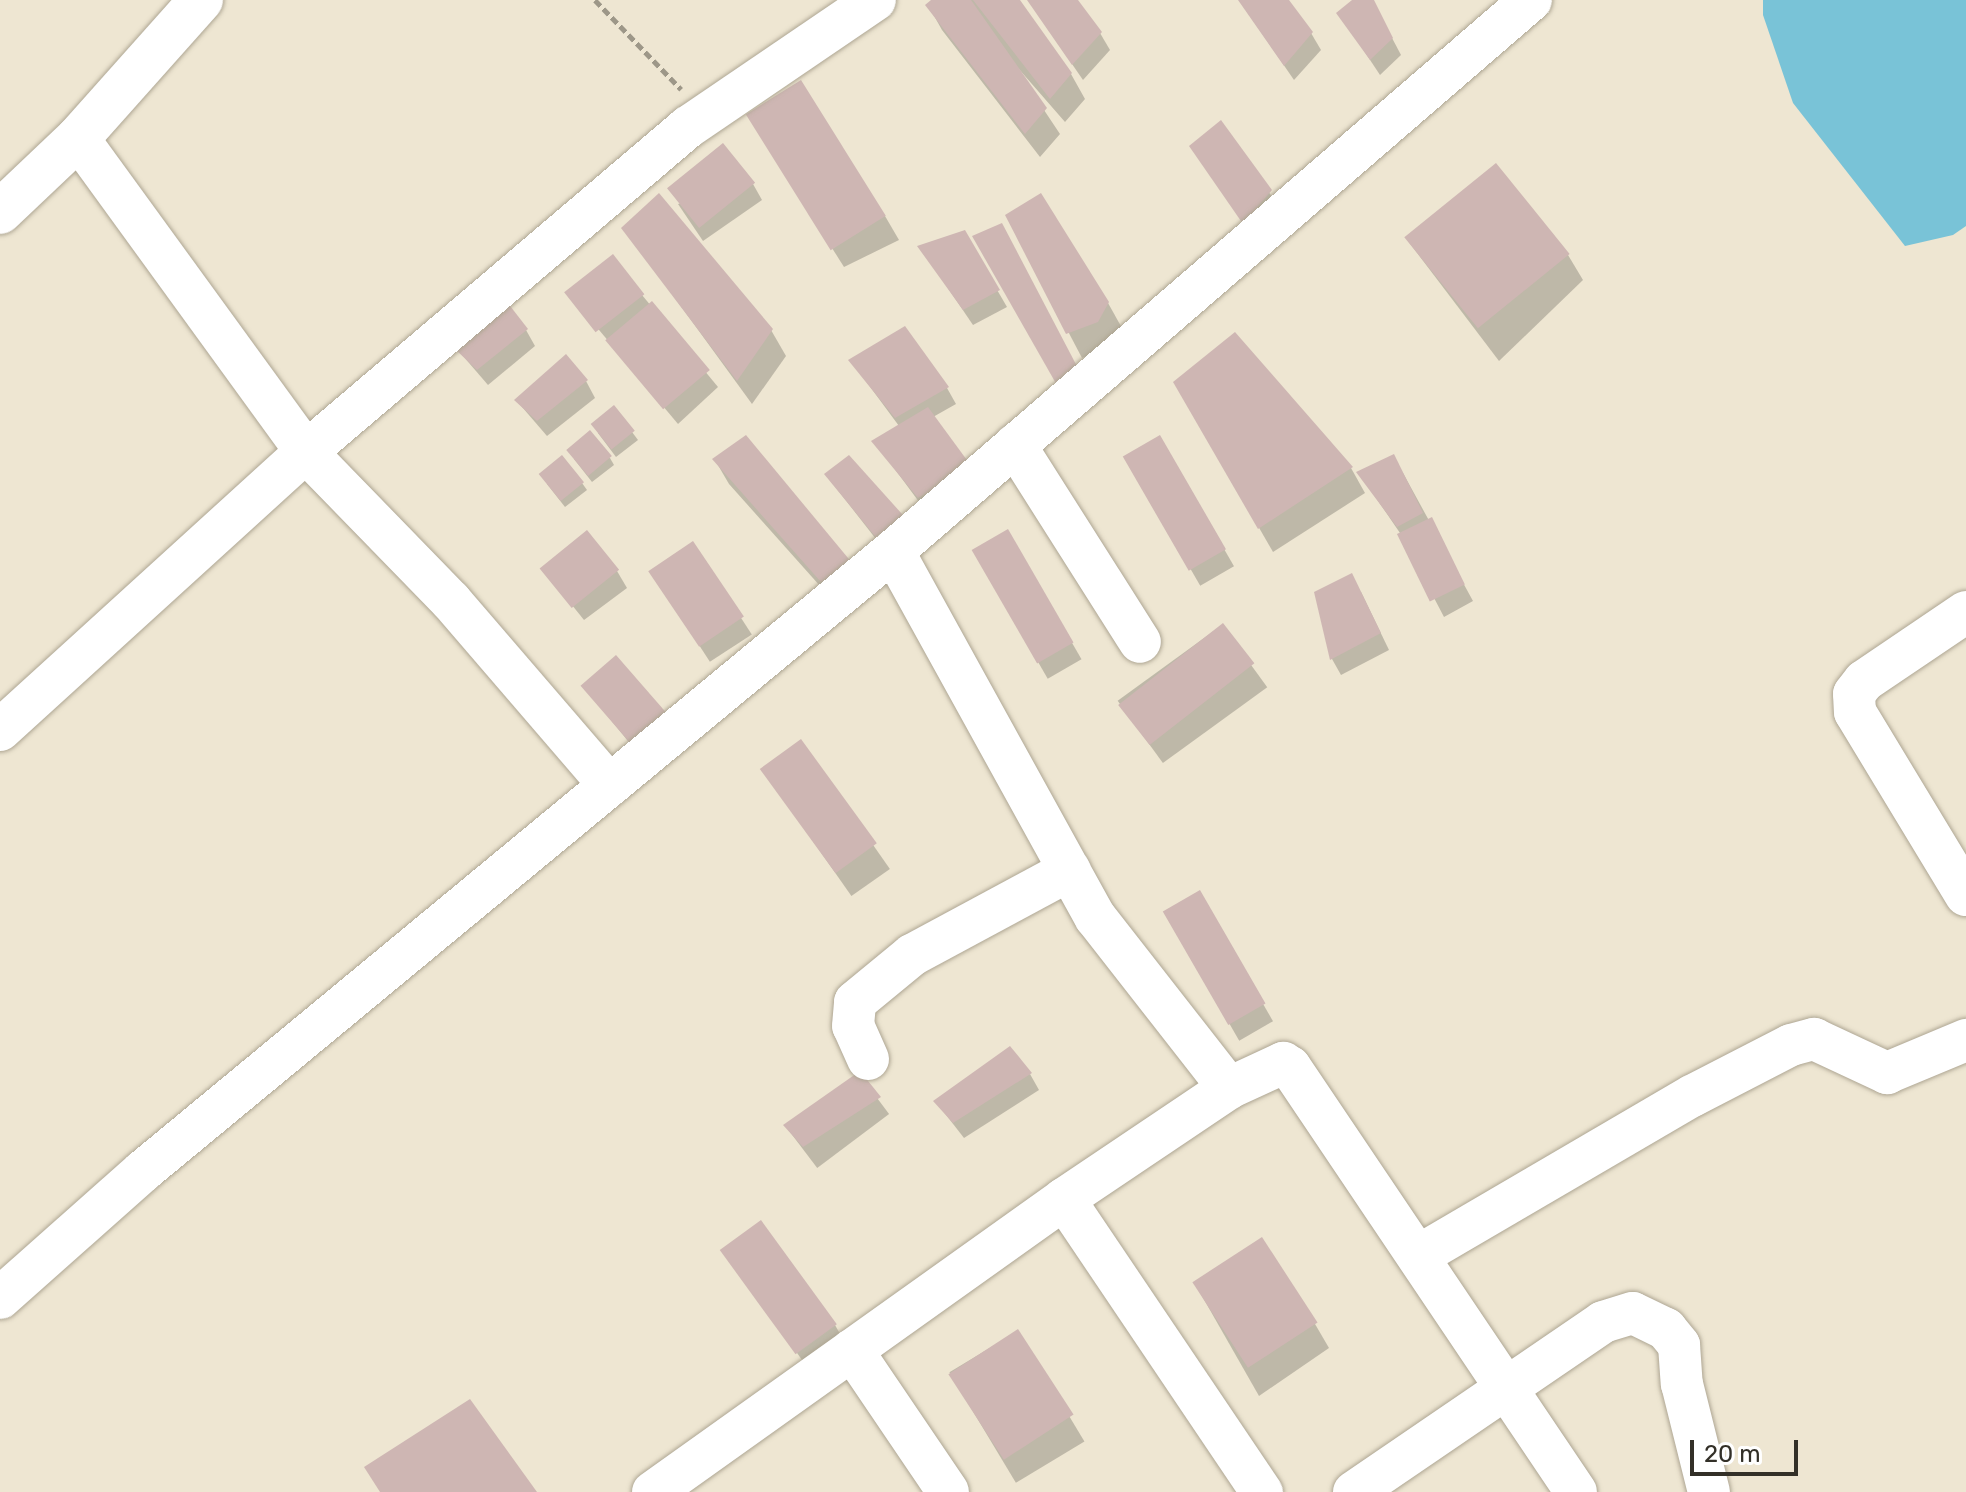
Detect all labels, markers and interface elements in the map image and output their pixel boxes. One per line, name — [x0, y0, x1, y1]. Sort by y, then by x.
scale bar — [1694, 1424, 1802, 1474]
text: 20 m — [1704, 1440, 1761, 1468]

